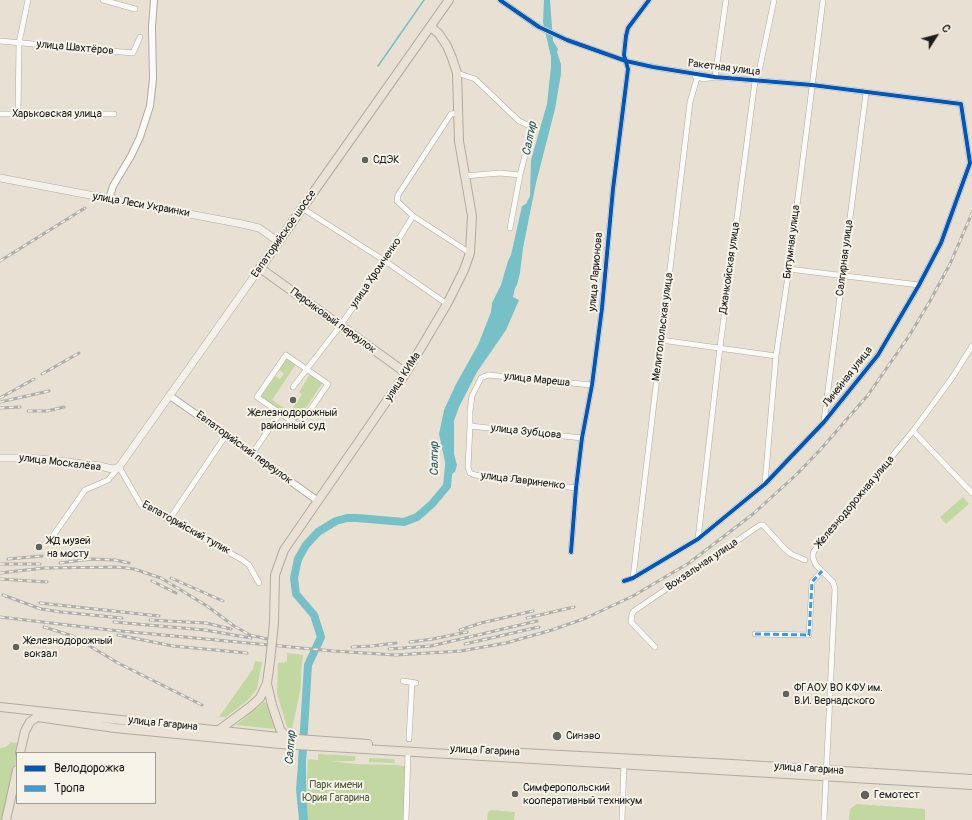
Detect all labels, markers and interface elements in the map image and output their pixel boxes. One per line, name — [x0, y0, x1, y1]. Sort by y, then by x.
north arrow — [916, 16, 956, 56]
text: С — [939, 22, 953, 35]
street label: улица Шахтёров — [36, 38, 114, 58]
street label: Ракетная улица — [687, 57, 761, 79]
street label: Харьковская улица — [12, 107, 102, 121]
water label: Салгир — [520, 121, 540, 157]
place label: СДЭК — [373, 153, 399, 167]
marker: СДЭК — [360, 155, 370, 165]
street label: Евпаторийское шоссе — [249, 188, 319, 280]
street label: улица Леси Украинки — [91, 190, 191, 220]
street label: Битумная улица — [781, 204, 803, 280]
street label: Салгирная улица — [834, 219, 856, 297]
street label: Джанкойская улица — [717, 221, 743, 315]
street label: улица Ларионова — [586, 232, 606, 312]
street label: улица Хромченко — [348, 235, 404, 311]
street label: Мелитопольская улица — [650, 272, 676, 382]
street label: Персиковый переулок — [287, 285, 379, 357]
street label: Линейная улица — [820, 344, 876, 410]
street label: улица КИМа — [382, 350, 424, 404]
street label: улица Мареша — [503, 370, 571, 390]
marker: Железнодорожный районный суд — [288, 395, 298, 405]
place label: Железнодорожный районный суд — [249, 406, 337, 432]
street label: Евпаторийский переулок — [193, 409, 295, 487]
street label: улица Зубцова — [490, 422, 562, 442]
water label: Салгир — [428, 442, 442, 476]
street label: улица Москалёва — [18, 451, 102, 475]
street label: Железнодорожная улица — [813, 453, 897, 551]
street label: улица Лавриненко — [480, 469, 566, 493]
street label: Евпаторийский тупик — [140, 498, 232, 558]
place label: ЖД музей на мосту — [47, 534, 91, 560]
street label: Вокзальная улица — [663, 536, 741, 594]
marker: ЖД музей на мосту — [34, 542, 44, 552]
place label: Железнодорожный вокзал — [24, 634, 112, 660]
marker: Железнодорожный вокзал — [11, 642, 21, 652]
place label: ФГАОУ ВО КФУ им. В.И. Вернадского — [794, 681, 883, 707]
marker: ФГАОУ ВО КФУ им. В.И. Вернадского — [781, 689, 791, 699]
street label: улица Гагарина — [128, 714, 198, 734]
place label: Синэво — [566, 729, 600, 743]
water label: Салгир — [283, 730, 299, 766]
marker: Синэво — [551, 730, 563, 742]
street label: улица Гагарина — [450, 743, 520, 759]
legend — [16, 752, 156, 804]
street label: улица Гагарина — [774, 760, 844, 778]
text: Велодорожка — [54, 761, 125, 776]
park label: Парк имени Юрия Гагарина — [302, 778, 370, 804]
text: Тропа — [54, 781, 84, 796]
place label: Симферопольский кооперативный техникум — [523, 781, 642, 807]
place label: Гемотест — [874, 788, 920, 802]
marker: Симферопольский кооперативный техникум — [510, 789, 520, 799]
marker: Гемотест — [859, 789, 871, 801]

